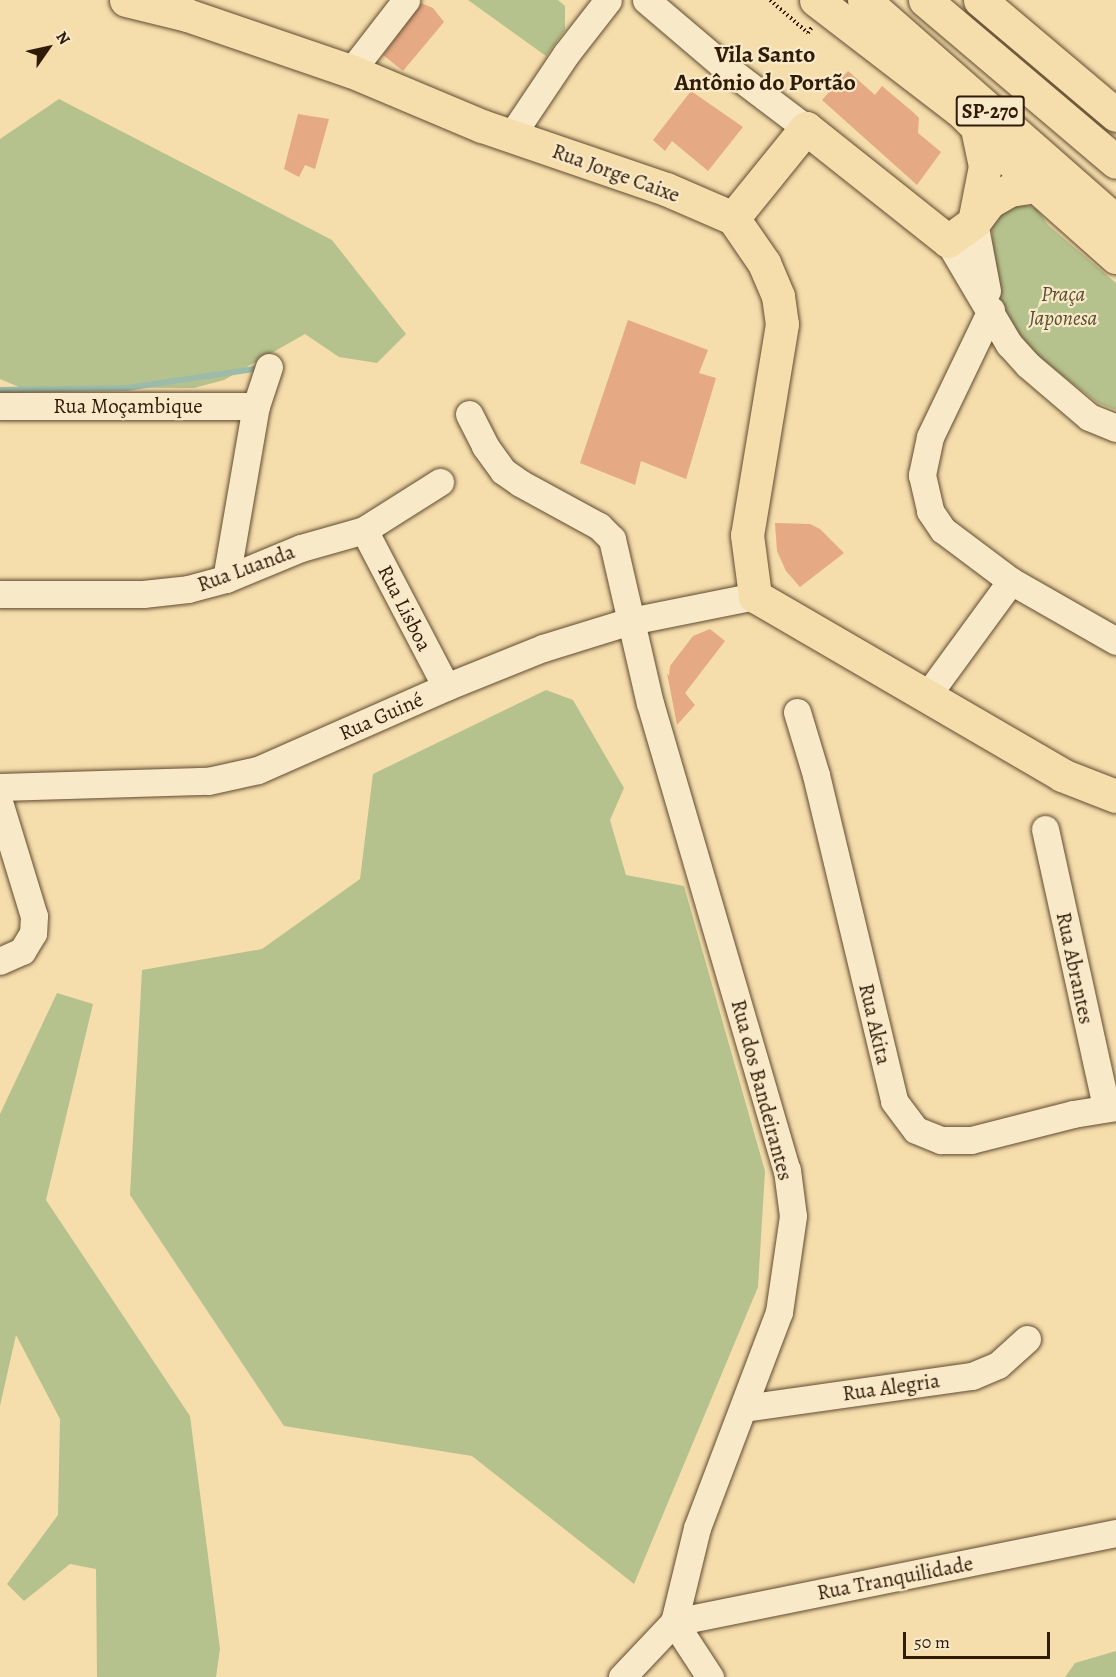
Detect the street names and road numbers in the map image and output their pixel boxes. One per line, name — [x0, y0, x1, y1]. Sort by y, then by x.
road number: SP-270 — [956, 94, 1024, 128]
street label: Rua Jorge Caixe — [549, 138, 683, 208]
street label: Rua Moçambique — [53, 393, 203, 419]
street label: Rua Luanda — [194, 539, 298, 597]
street label: Rua Lisboa — [373, 561, 437, 655]
street label: Rua Guiné — [335, 686, 427, 746]
street label: Rua Abrantes — [1051, 910, 1099, 1026]
street label: Rua Akita — [853, 981, 897, 1067]
street label: Rua dos Bandeirantes — [726, 997, 798, 1183]
street label: Rua Alegria — [841, 1368, 941, 1406]
street label: Rua Tranquilidade — [815, 1551, 975, 1605]

